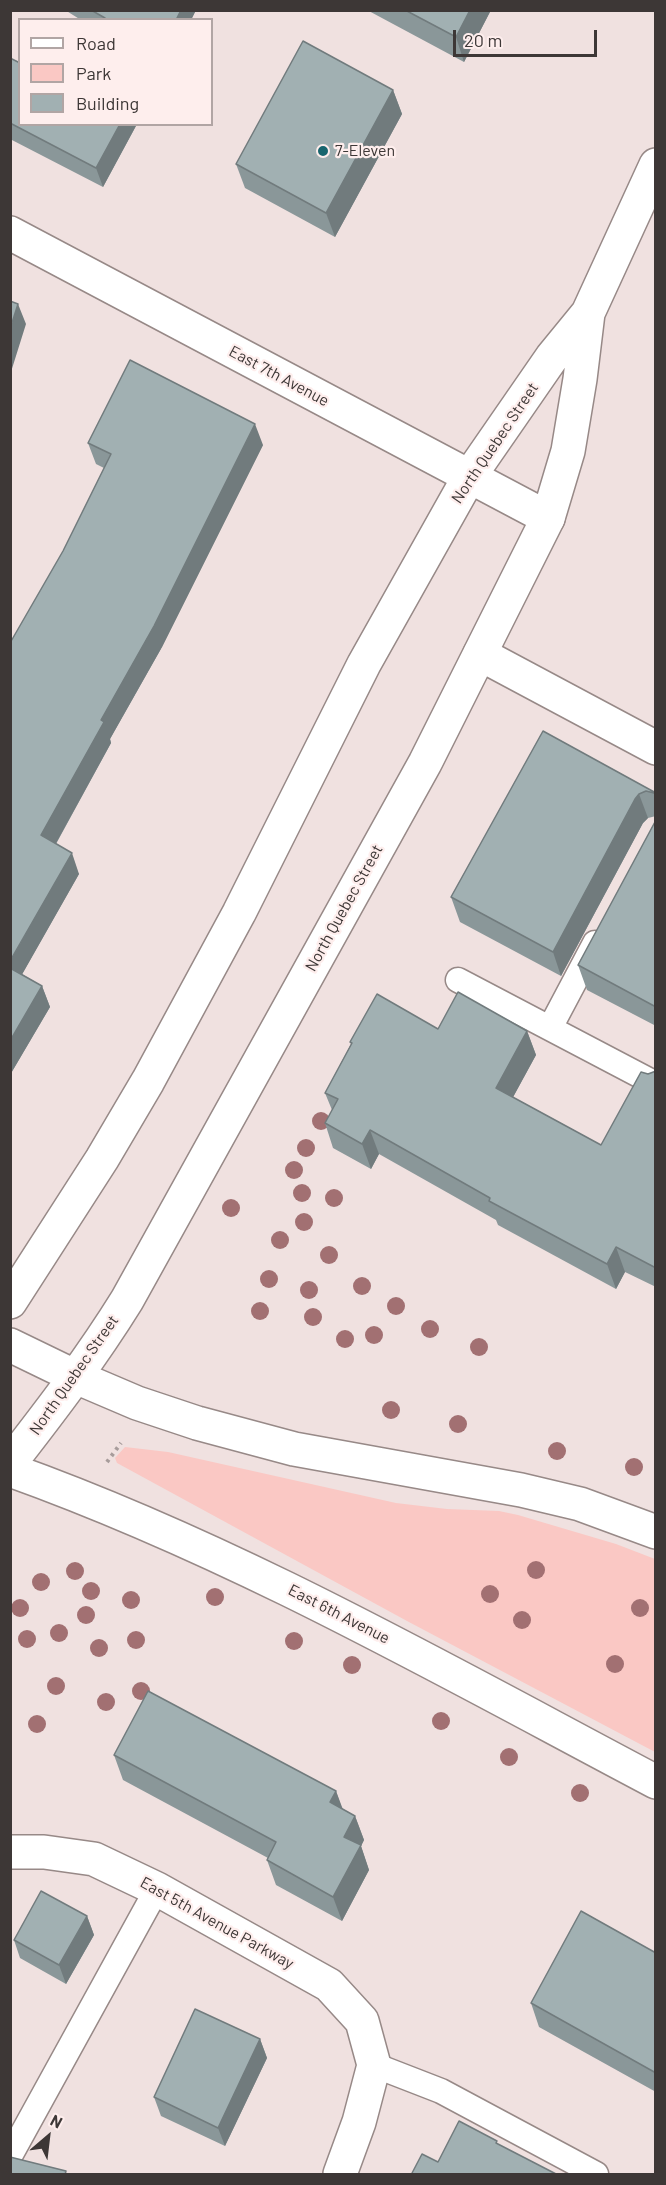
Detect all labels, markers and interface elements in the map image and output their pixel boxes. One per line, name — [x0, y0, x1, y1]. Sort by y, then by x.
legend — [18, 18, 213, 126]
scale bar — [456, 18, 600, 56]
text: 20 m — [464, 29, 502, 51]
text: Road — [76, 32, 116, 54]
text: Park — [76, 62, 111, 84]
text: Building — [76, 92, 139, 114]
place label: 7-Eleven — [335, 141, 395, 161]
marker: 7-Eleven — [316, 144, 330, 158]
street label: East 7th Avenue — [226, 342, 332, 410]
street label: North Quebec Street — [447, 379, 543, 507]
street label: North Quebec Street — [301, 841, 387, 975]
street label: North Quebec Street — [25, 1311, 123, 1439]
street label: East 6th Avenue — [285, 1580, 393, 1648]
street label: East 5th Avenue Parkway — [137, 1873, 297, 1973]
north arrow — [18, 2107, 78, 2167]
text: N — [48, 2110, 66, 2132]

